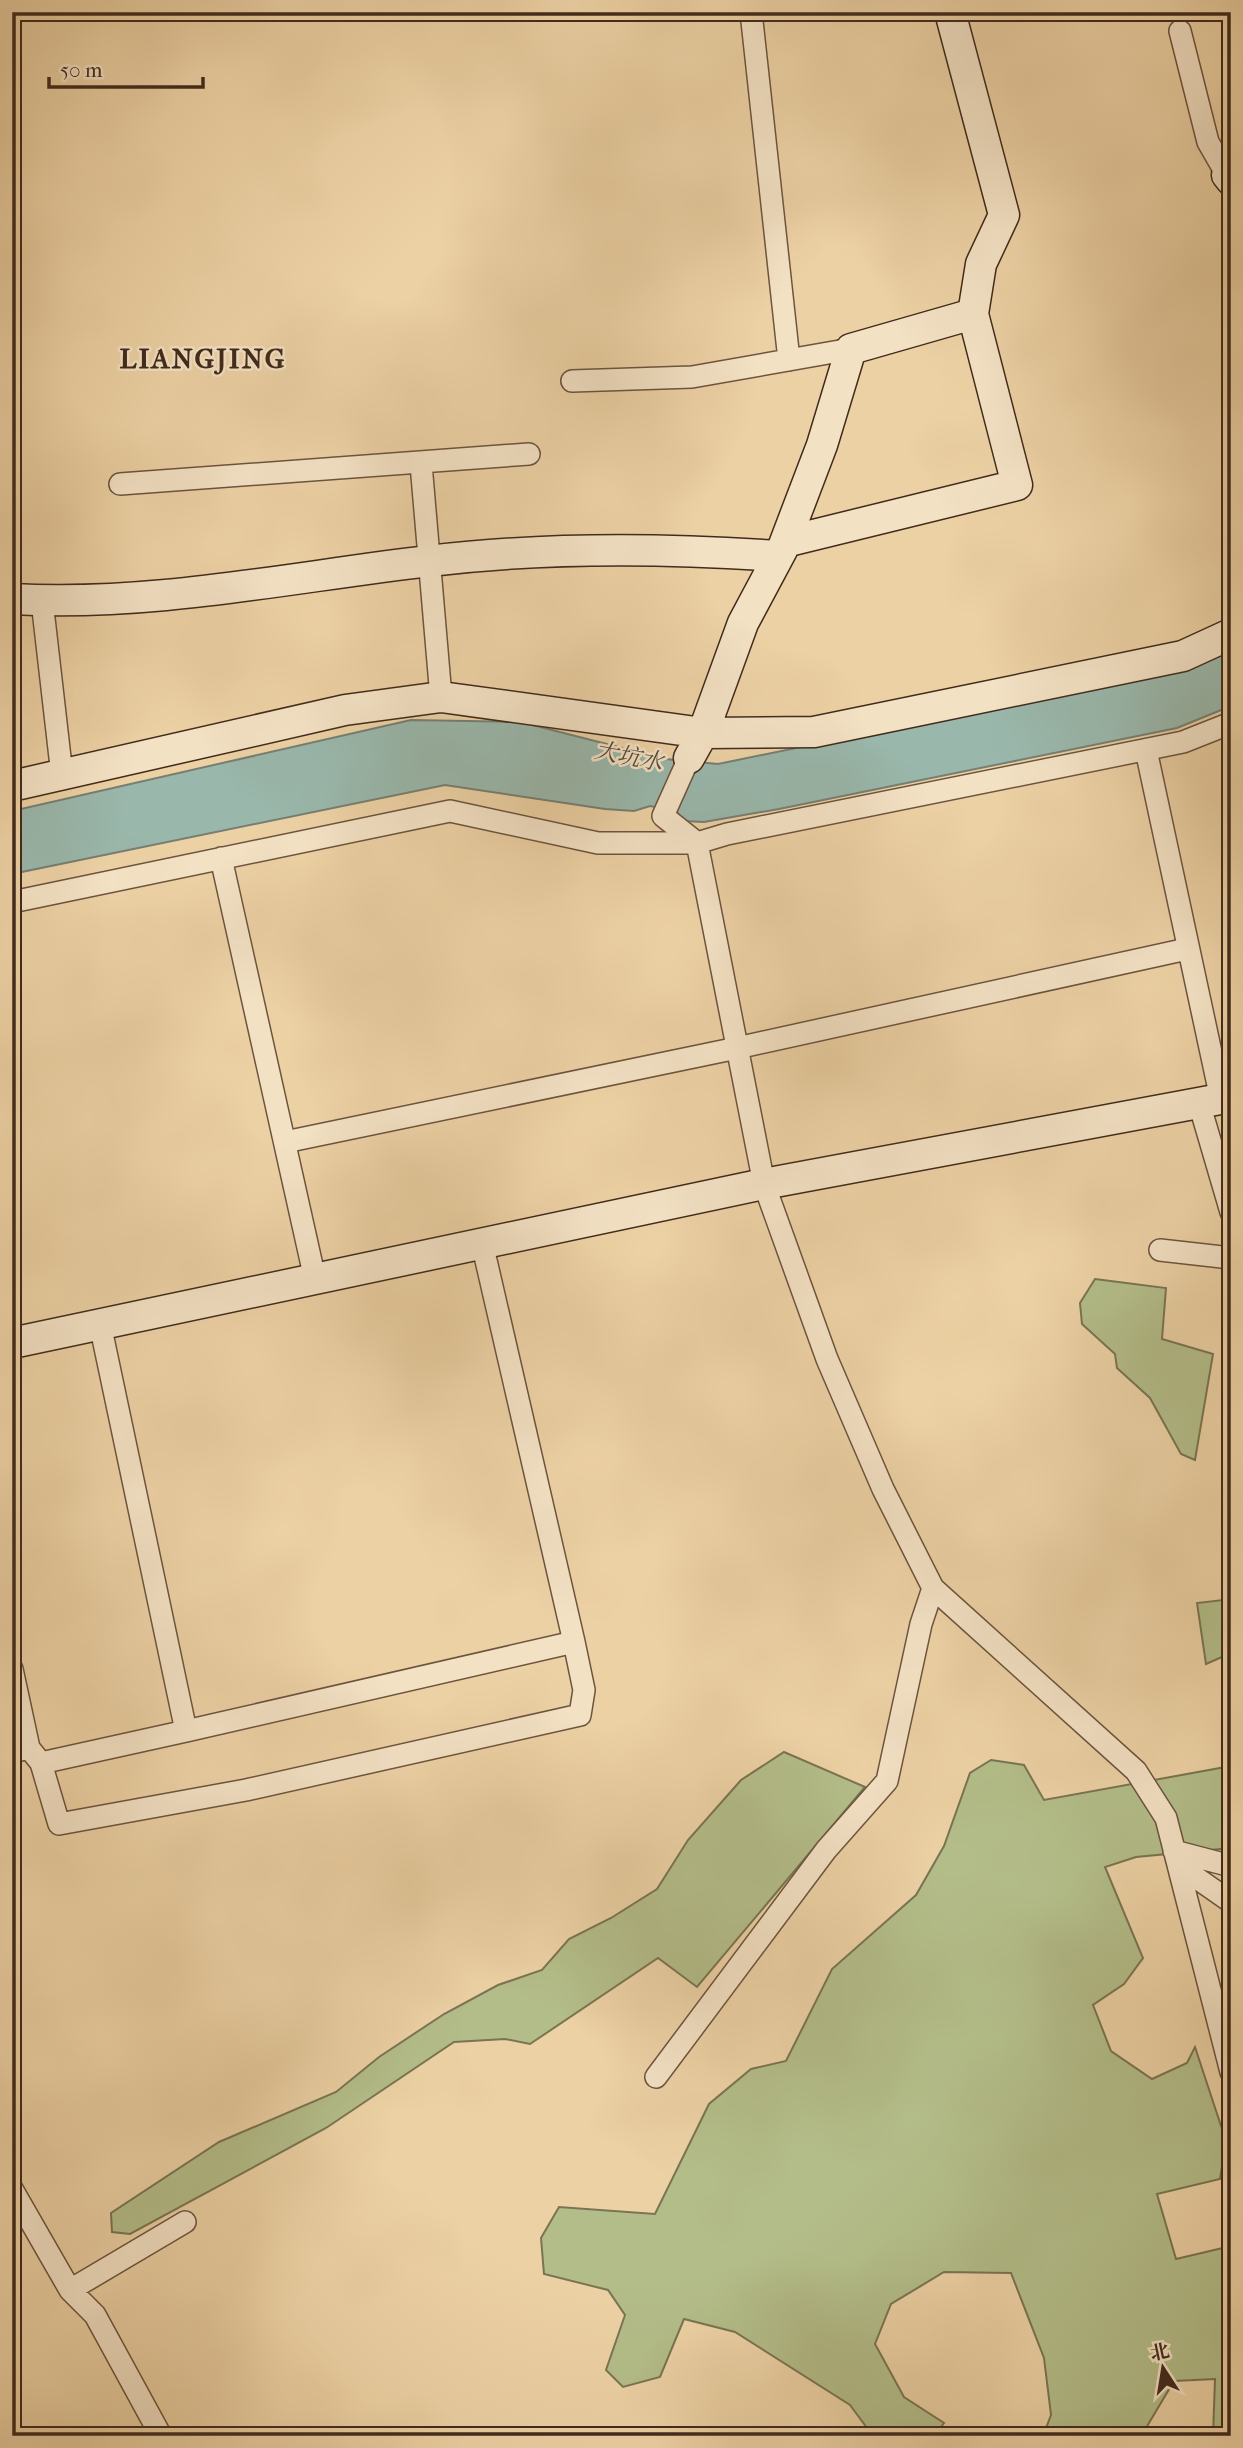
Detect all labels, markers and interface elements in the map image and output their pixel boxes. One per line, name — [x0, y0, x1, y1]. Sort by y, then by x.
scale bar — [49, 46, 203, 90]
text: 50 m — [60, 58, 103, 82]
district label: LIANGJING — [120, 342, 286, 375]
water label: 大坑水 — [592, 737, 667, 777]
north arrow — [1128, 2332, 1198, 2402]
text: 北 — [1148, 2340, 1171, 2365]

